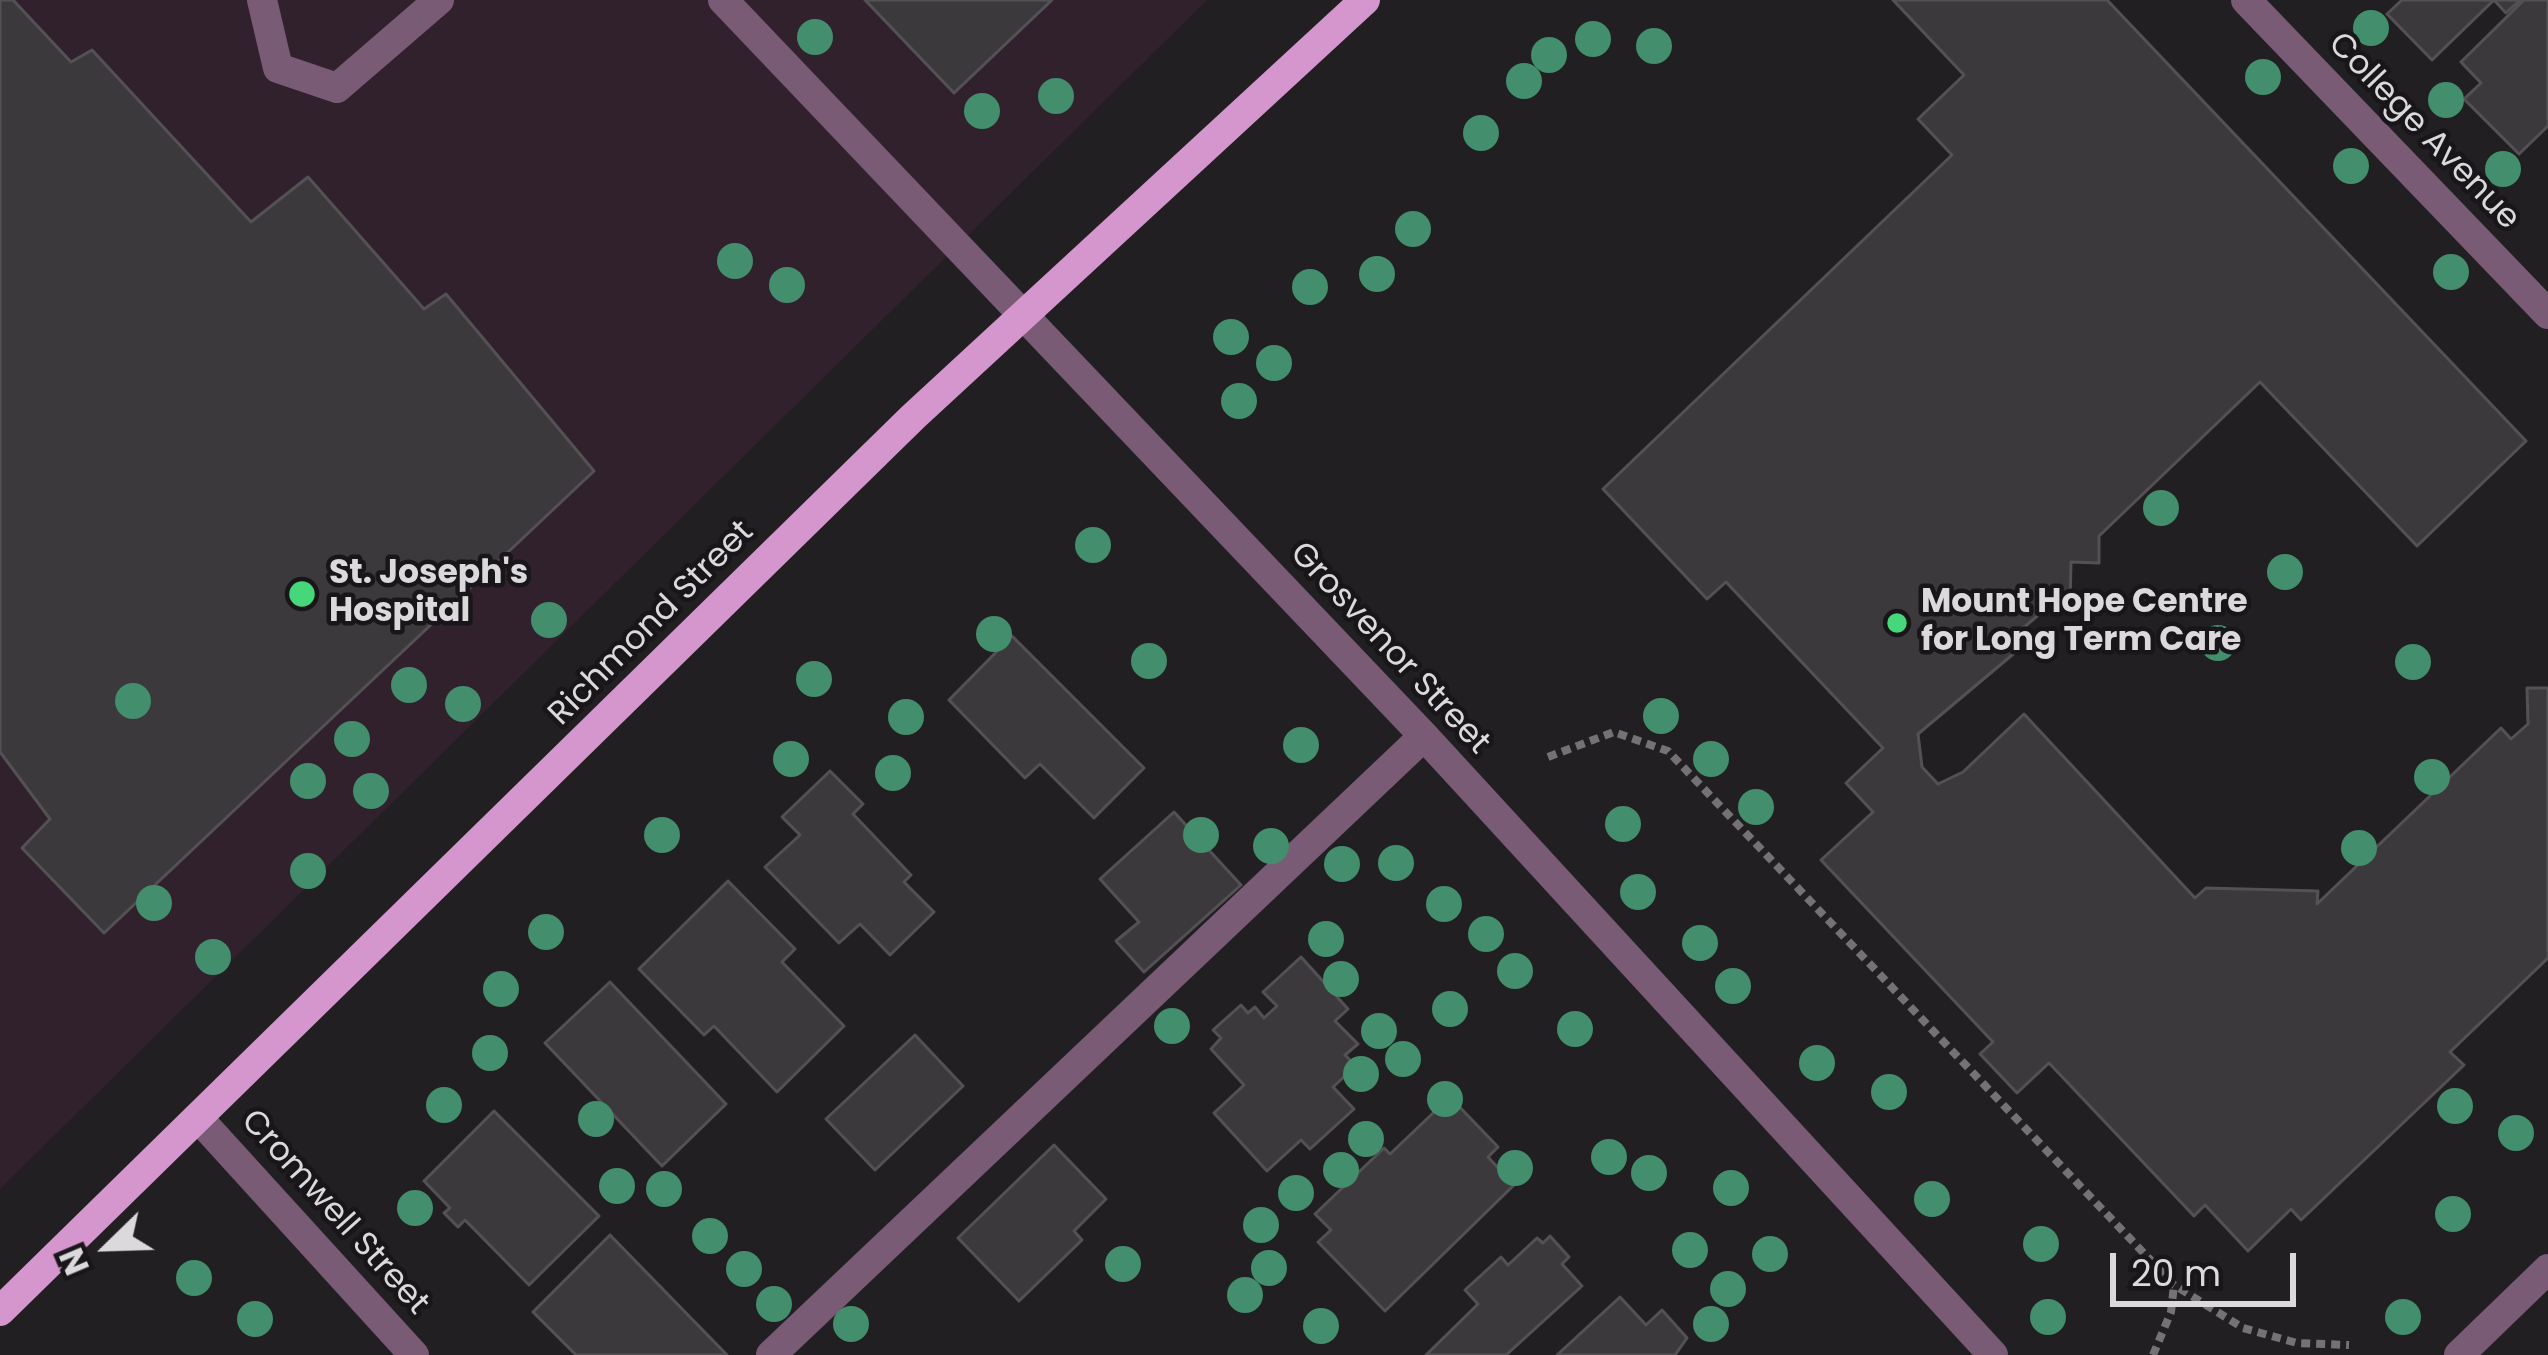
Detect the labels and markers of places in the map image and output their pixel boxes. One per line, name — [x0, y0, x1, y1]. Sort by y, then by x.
place label: St. Joseph's Hospital — [329, 555, 528, 633]
marker: St. Joseph's Hospital — [286, 578, 318, 610]
place label: Mount Hope Centre for Long Term Care — [1921, 584, 2248, 662]
marker: Mount Hope Centre for Long Term Care — [1884, 610, 1910, 636]

